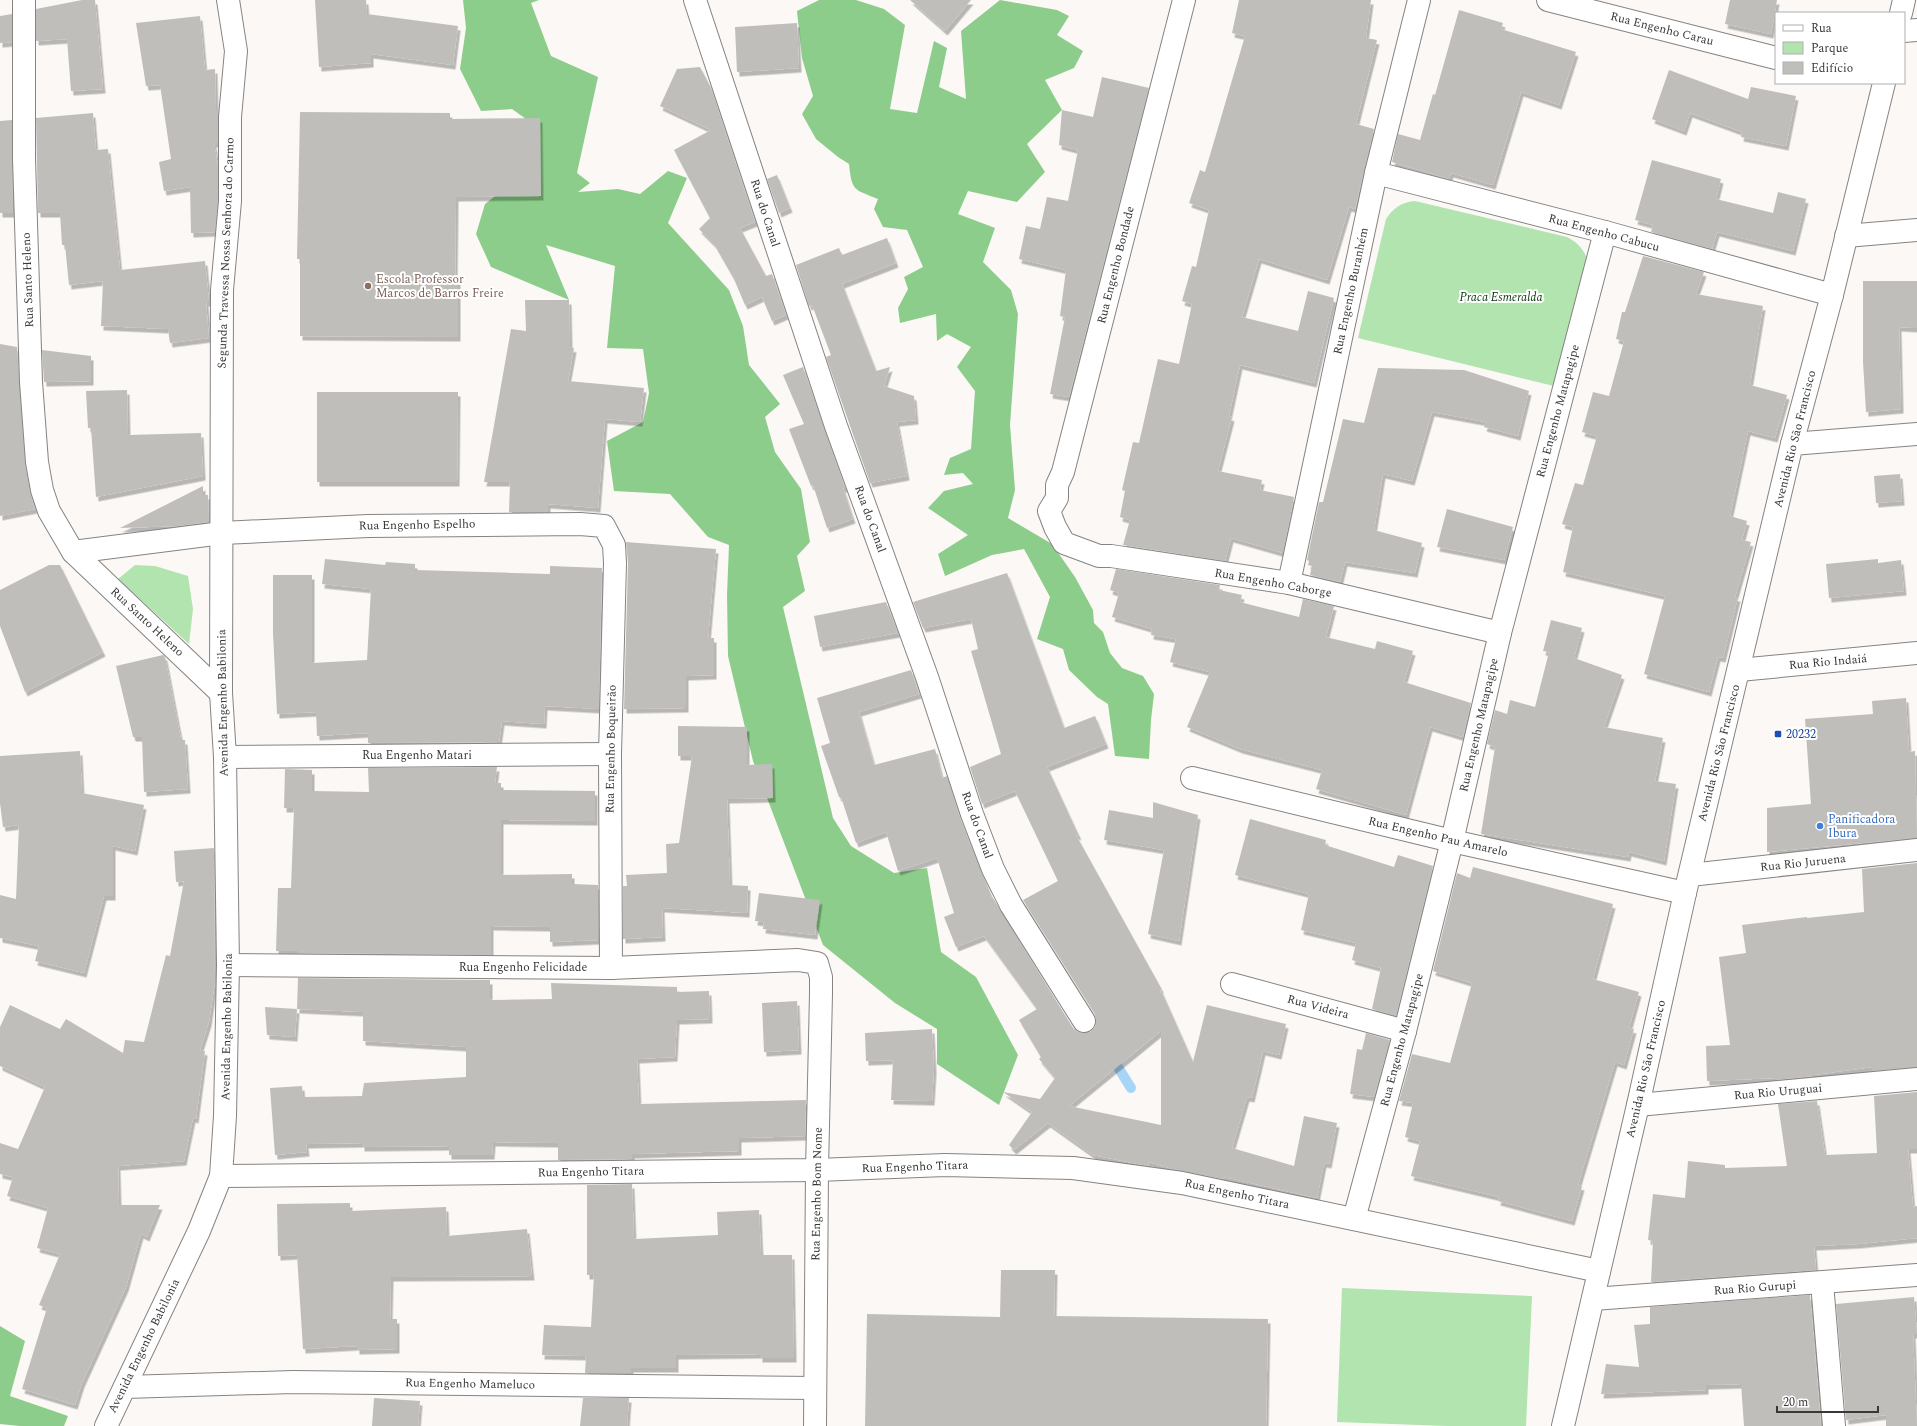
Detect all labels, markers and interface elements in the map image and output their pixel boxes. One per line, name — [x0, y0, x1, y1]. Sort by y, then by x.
street label: Rua Engenho Carau — [1608, 7, 1716, 51]
legend — [1775, 12, 1905, 84]
text: Rua — [1811, 19, 1832, 38]
text: Parque — [1811, 39, 1848, 58]
text: Edifício — [1811, 59, 1853, 78]
street label: Segunda Travessa Nossa Senhora do Carmo — [212, 137, 240, 369]
street label: Rua do Canal — [745, 177, 785, 249]
street label: Rua Engenho Bondade — [1092, 204, 1140, 326]
street label: Rua Engenho Cabucu — [1546, 209, 1662, 257]
street label: Rua Engenho Buranhém — [1328, 226, 1374, 356]
street label: Rua Santo Heleno — [17, 232, 39, 328]
place label: Escola Professor Marcos de Barros Freire — [376, 270, 504, 303]
marker: Escola Professor Marcos de Barros Freire — [363, 281, 373, 291]
park label: Praca Esmeralda — [1459, 288, 1543, 307]
street label: Rua Engenho Matapagipe — [1531, 342, 1585, 480]
street label: Avenida Rio São Francisco — [1769, 368, 1821, 510]
street label: Rua do Canal — [849, 483, 891, 555]
street label: Rua Engenho Espelho — [359, 514, 475, 536]
street label: Rua Engenho Caborge — [1213, 563, 1333, 603]
street label: Rua Santo Heleno — [106, 583, 188, 661]
street label: Avenida Engenho Babilonia — [212, 629, 234, 777]
street label: Rua Rio Indaiá — [1788, 649, 1868, 675]
street label: Rua Engenho Matapagipe — [1454, 656, 1504, 794]
street label: Avenida Rio São Francisco — [1693, 682, 1745, 824]
street label: Rua Engenho Boqueirão — [600, 684, 622, 814]
place label: 20232 — [1786, 725, 1816, 744]
marker: 20232 — [1773, 729, 1783, 739]
street label: Rua Engenho Matari — [362, 746, 472, 765]
street label: Rua do Canal — [956, 789, 998, 861]
place label: Panificadora Ibura — [1828, 810, 1896, 843]
street label: Rua Engenho Pau Amarelo — [1366, 812, 1510, 862]
marker: Panificadora Ibura — [1815, 821, 1825, 831]
street label: Rua Rio Juruena — [1759, 849, 1847, 877]
street label: Avenida Engenho Babilonia — [216, 953, 238, 1101]
street label: Rua Engenho Felicidade — [459, 958, 588, 977]
street label: Rua Engenho Matapagipe — [1375, 971, 1429, 1109]
street label: Rua Videira — [1285, 990, 1351, 1024]
street label: Avenida Rio São Francisco — [1621, 998, 1671, 1140]
street label: Rua Rio Uruguai — [1733, 1079, 1823, 1105]
street label: Rua Engenho Bom Nome — [806, 1127, 828, 1261]
street label: Rua Engenho Titara — [861, 1156, 969, 1178]
street label: Rua Engenho Titara — [537, 1162, 645, 1182]
street label: Rua Engenho Titara — [1183, 1174, 1291, 1214]
street label: Avenida Engenho Babilonia — [103, 1275, 185, 1416]
street label: Rua Rio Gurupi — [1713, 1276, 1797, 1300]
street label: Rua Engenho Mameluco — [405, 1373, 535, 1395]
scale bar — [1777, 1388, 1878, 1414]
text: 20 m — [1783, 1393, 1808, 1412]

